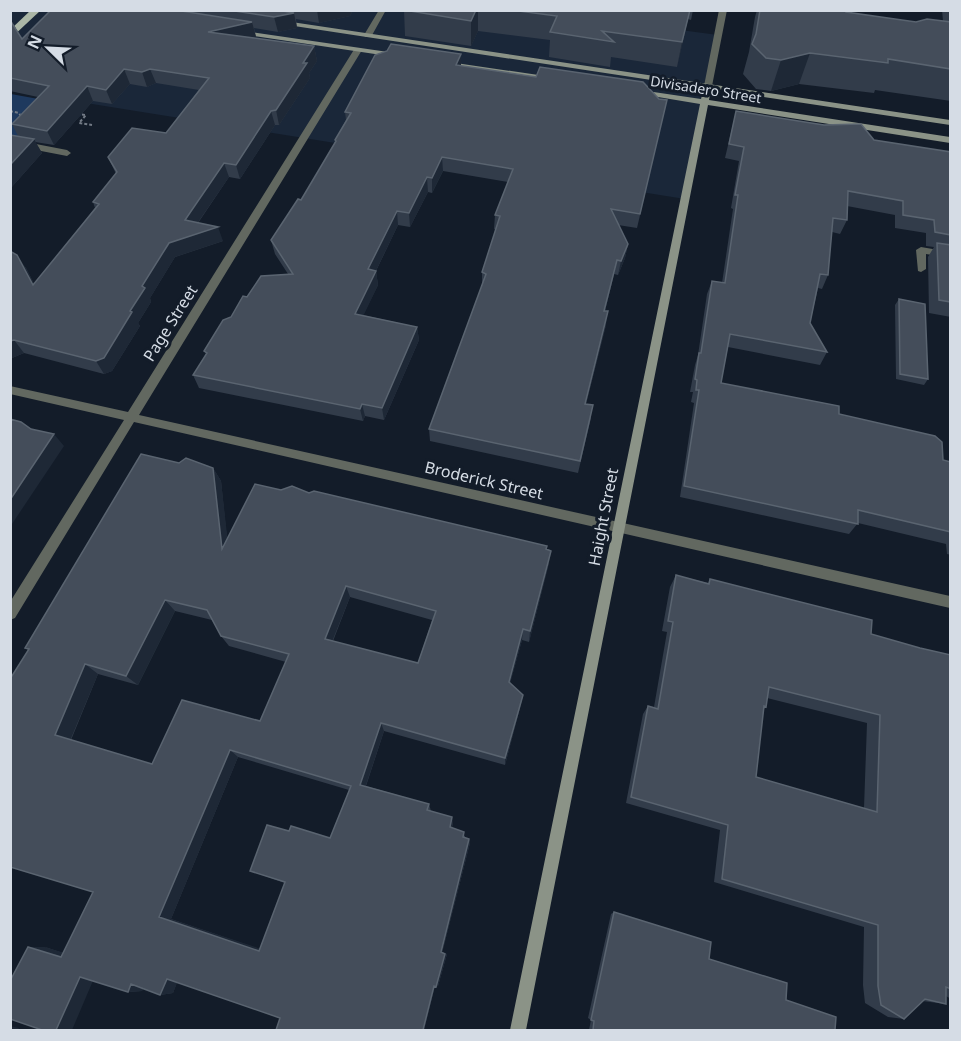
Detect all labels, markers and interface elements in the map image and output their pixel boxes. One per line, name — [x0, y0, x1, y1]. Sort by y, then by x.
north arrow — [18, 18, 78, 78]
text: N — [22, 31, 47, 52]
street label: Divisadero Street — [649, 71, 763, 107]
street label: Page Street — [138, 280, 202, 365]
street label: Broderick Street — [423, 456, 546, 504]
street label: Haight Street — [583, 466, 623, 568]

